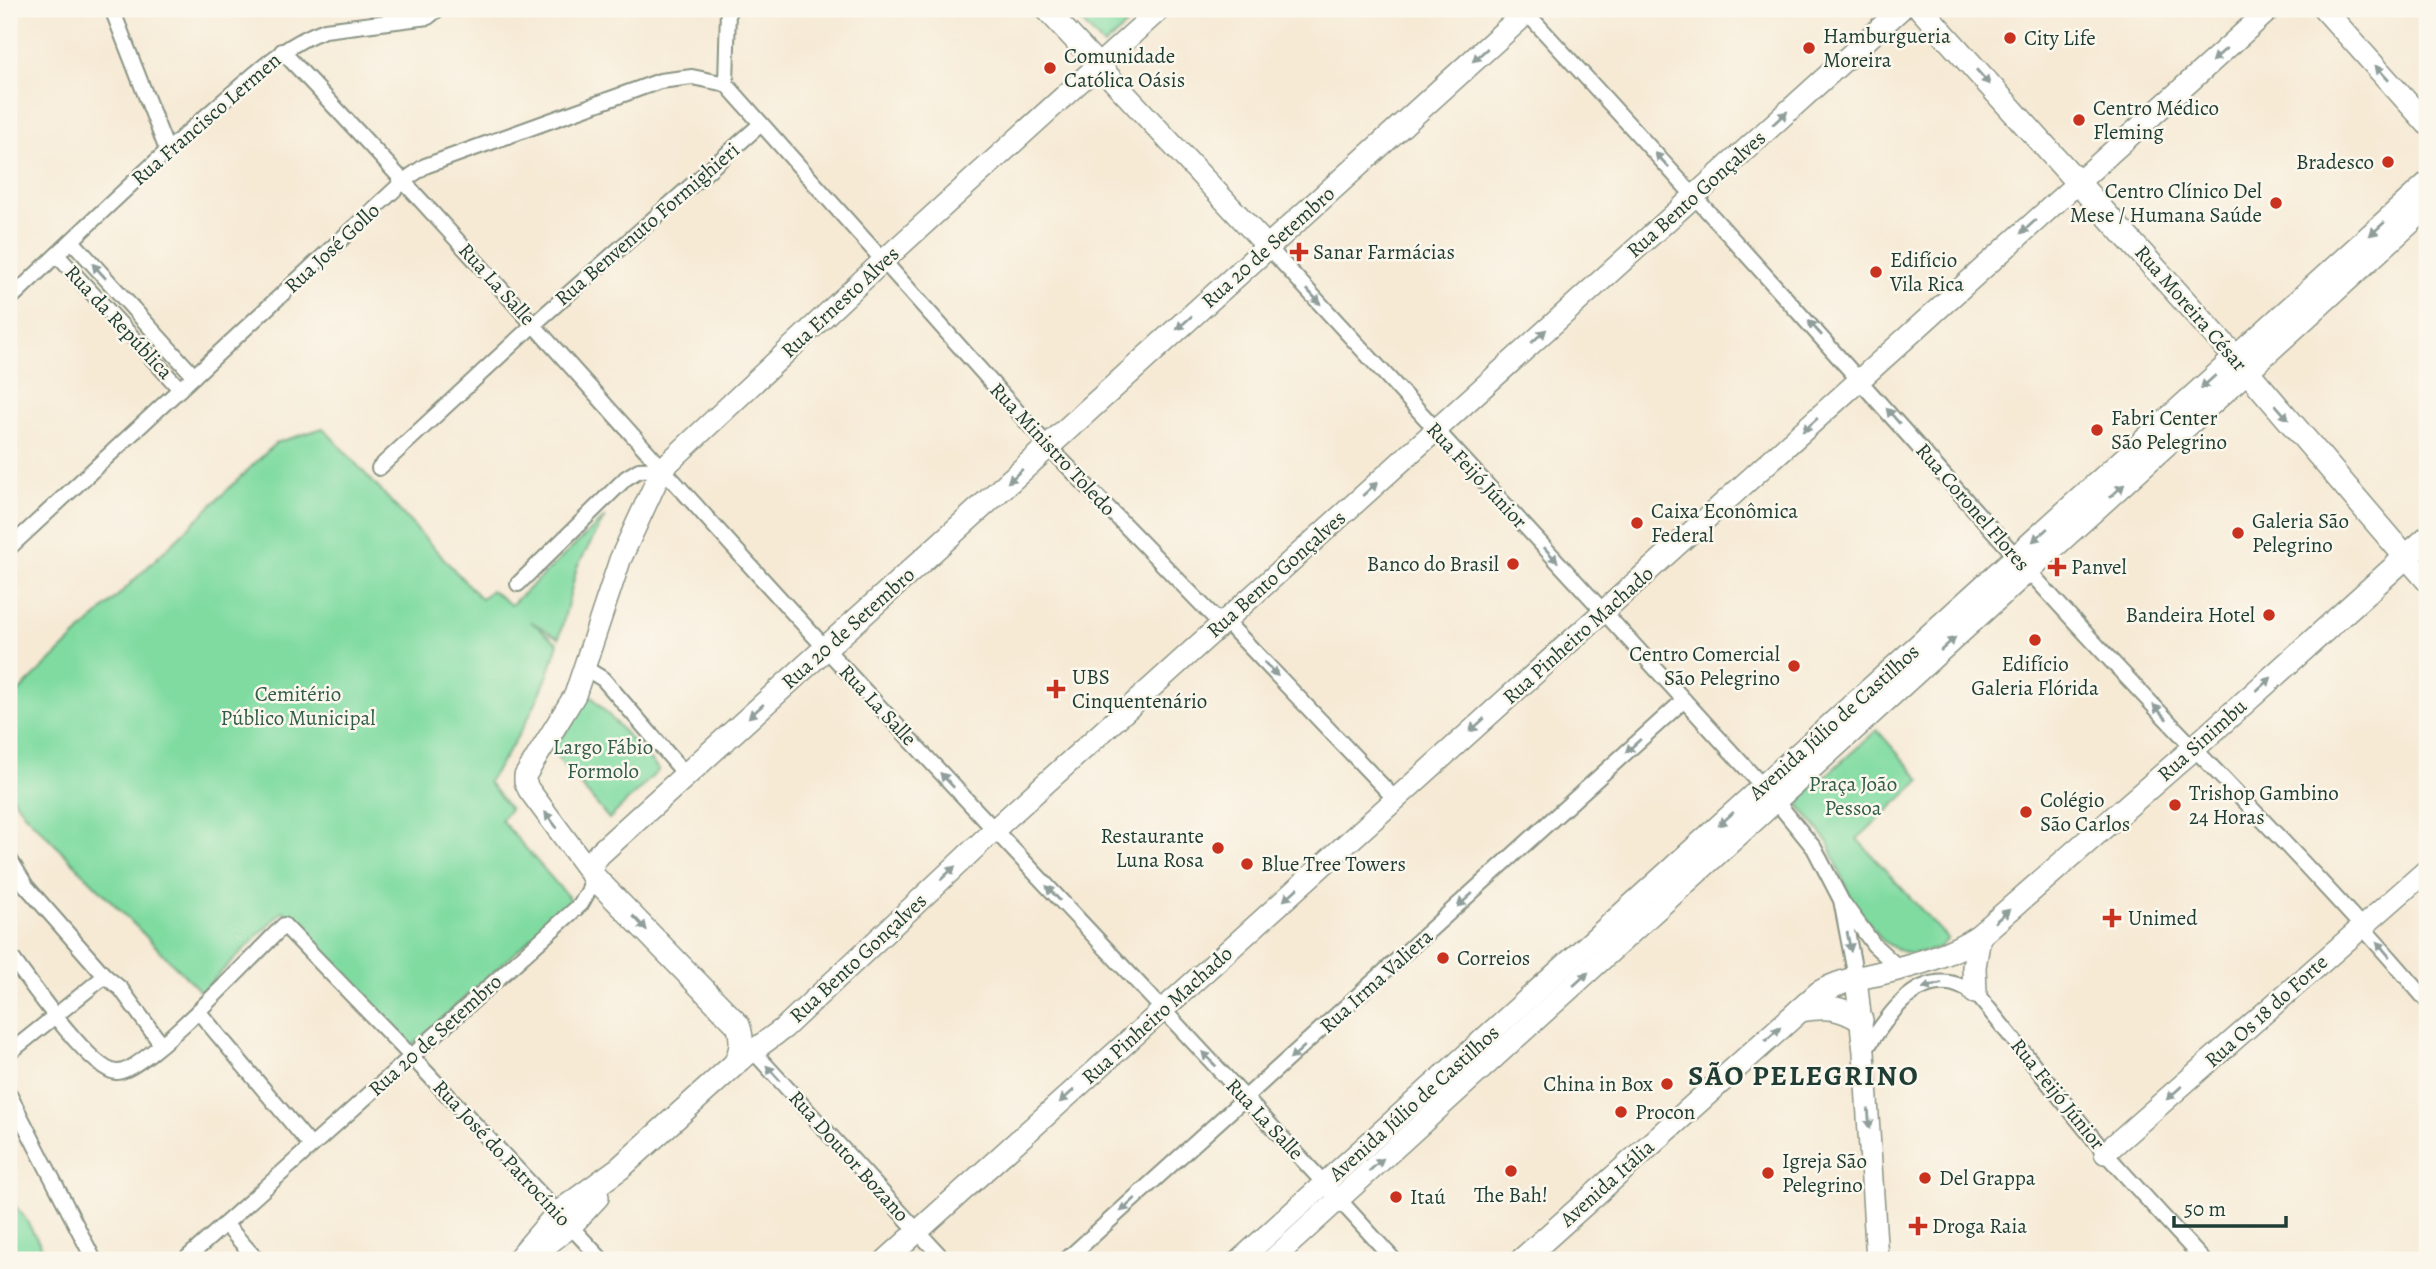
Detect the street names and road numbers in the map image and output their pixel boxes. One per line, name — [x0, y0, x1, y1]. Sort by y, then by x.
street label: Rua Francisco Lermen — [125, 46, 287, 192]
street label: Rua Bento Gonçalves — [1620, 124, 1772, 264]
street label: Rua Benvenuto Formighieri — [549, 136, 745, 312]
street label: Rua 20 de Setembro — [1195, 180, 1341, 314]
street label: Rua José Gollo — [278, 197, 386, 299]
street label: Rua La Salle — [452, 237, 542, 331]
street label: Rua Moreira César — [2128, 239, 2254, 377]
street label: Rua Ernesto Alves — [775, 240, 905, 364]
street label: Rua da República — [59, 259, 180, 385]
street label: Rua Ministro Toledo — [984, 376, 1122, 522]
street label: Rua Feijó Júnior — [1420, 416, 1534, 534]
street label: Rua Coronel Flores — [1910, 437, 2036, 577]
street label: Rua Bento Gonçalves — [1200, 504, 1352, 644]
street label: Rua Pinheiro Machado — [1496, 560, 1660, 710]
street label: Rua 20 de Setembro — [775, 561, 921, 695]
street label: Avenida Júlio de Castilhos — [1742, 638, 1925, 807]
street label: Rua La Salle — [833, 658, 923, 752]
street label: Rua Sinimbu — [2151, 692, 2253, 788]
street label: Rua Bento Gonçalves — [783, 887, 933, 1029]
street label: Rua Irma Valiera — [1313, 923, 1439, 1039]
street label: Rua Pinheiro Machado — [1075, 940, 1239, 1090]
street label: Rua Os 18 do Forte — [2198, 948, 2334, 1074]
street label: Rua 20 de Setembro — [362, 968, 508, 1102]
street label: Avenida Júlio de Castilhos — [1322, 1019, 1505, 1188]
street label: Rua Feijó Júnior — [2004, 1032, 2112, 1156]
street label: Rua La Salle — [1220, 1072, 1310, 1166]
street label: Rua José do Patrocínio — [427, 1074, 577, 1232]
street label: Rua Doutor Bozano — [782, 1084, 916, 1228]
street label: Avenida Itália — [1553, 1133, 1660, 1234]

